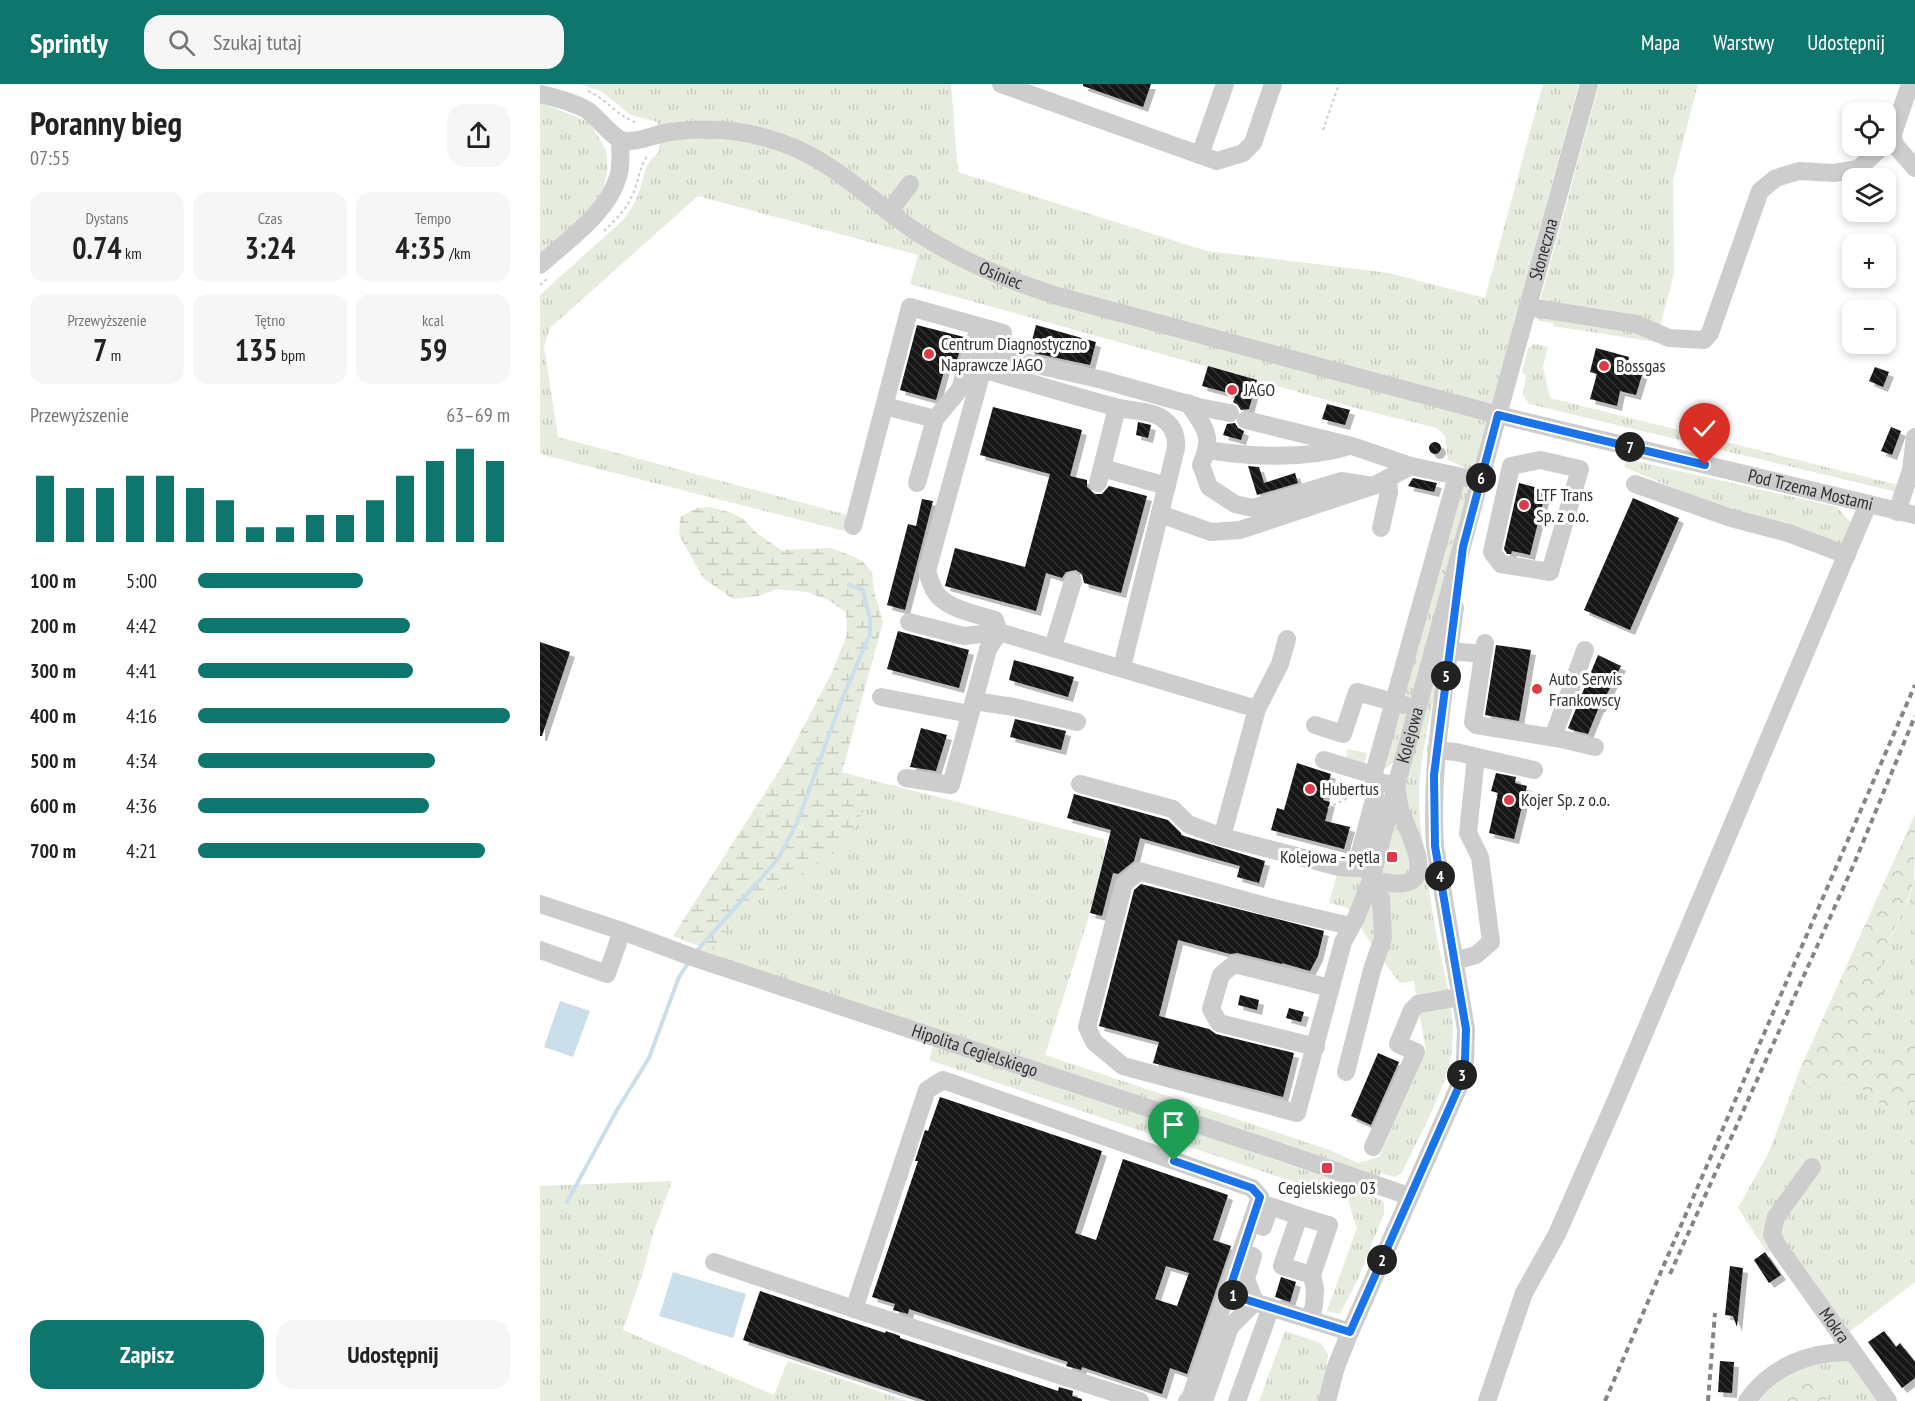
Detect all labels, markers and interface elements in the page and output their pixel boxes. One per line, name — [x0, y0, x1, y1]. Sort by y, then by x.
search box — [144, 15, 564, 69]
text: Sprintly — [30, 24, 108, 61]
icon: search — [165, 26, 198, 59]
text: Szukaj tutaj — [213, 28, 302, 56]
text: Mapa — [1641, 29, 1680, 56]
text: Warstwy — [1713, 29, 1774, 56]
text: Udostępnij — [1807, 29, 1885, 56]
text: Poranny bieg — [30, 101, 182, 144]
map controls — [1842, 102, 1896, 354]
button: locate — [1842, 102, 1896, 156]
button: share — [447, 104, 510, 167]
text: 07:55 — [30, 145, 70, 171]
button: layers — [1842, 168, 1896, 222]
text: Dystans — [86, 208, 128, 228]
text: Czas — [258, 208, 282, 228]
text: Tempo — [415, 208, 451, 228]
street label: Słoneczna — [1524, 216, 1562, 282]
text: 0.74 — [72, 228, 122, 267]
text: 3:24 — [245, 228, 295, 267]
text: 4:35 — [395, 228, 446, 267]
button: + — [1842, 234, 1896, 288]
text: km — [122, 243, 142, 263]
text: /km — [446, 243, 471, 263]
street label: Osiniec — [975, 256, 1027, 295]
button: − — [1842, 300, 1896, 354]
text: Przewyższenie — [67, 310, 147, 330]
text: Tętno — [255, 310, 285, 330]
text: kcal — [422, 310, 444, 330]
text: 7 — [93, 330, 107, 369]
text: 135 — [235, 330, 278, 369]
text: 59 — [419, 330, 447, 369]
place label: Centrum Diagnostyczno Naprawcze JAGO — [941, 332, 1088, 376]
text: m — [107, 345, 121, 365]
text: bpm — [278, 345, 305, 365]
marker: Centrum Diagnostyczno Naprawcze JAGO — [922, 347, 936, 361]
place label: Bossgas — [1616, 354, 1665, 377]
marker: Bossgas — [1597, 359, 1611, 373]
place label: JAGO — [1243, 378, 1275, 401]
marker: JAGO — [1225, 383, 1239, 397]
text: Przewyższenie — [30, 402, 129, 428]
text: 63–69 m — [446, 402, 510, 428]
pin — [1679, 403, 1730, 465]
icon: check — [1688, 412, 1721, 445]
pin: 7 — [1615, 432, 1645, 462]
text: 7 — [1626, 437, 1634, 457]
pin: 6 — [1466, 463, 1496, 493]
street label: Pod Trzema Mostami — [1746, 463, 1875, 516]
text: 6 — [1477, 468, 1485, 488]
place label: LTF Trans Sp. z o.o. — [1536, 483, 1593, 527]
marker: LTF Trans Sp. z o.o. — [1517, 498, 1531, 512]
text: 100 m — [30, 568, 76, 594]
text: 5:00 — [126, 568, 157, 594]
text: 200 m — [30, 613, 76, 639]
text: 4:42 — [126, 613, 157, 639]
text: 300 m — [30, 658, 76, 684]
text: 4:41 — [126, 658, 157, 684]
pin: 5 — [1431, 661, 1461, 691]
text: 5 — [1442, 666, 1450, 686]
place label: Auto Serwis Frankowscy — [1549, 667, 1622, 711]
marker: Auto Serwis Frankowscy — [1530, 682, 1544, 696]
text: 400 m — [30, 703, 76, 729]
text: 4:16 — [126, 703, 157, 729]
street label: Kolejowa — [1391, 705, 1428, 766]
text: 500 m — [30, 748, 76, 774]
text: 4:34 — [126, 748, 157, 774]
place label: Hubertus — [1322, 777, 1379, 800]
marker: Hubertus — [1303, 782, 1317, 796]
place label: Kojer Sp. z o.o. — [1521, 788, 1610, 811]
text: 600 m — [30, 793, 76, 819]
text: 4:36 — [126, 793, 157, 819]
marker: Kojer Sp. z o.o. — [1502, 793, 1516, 807]
text: 700 m — [30, 838, 76, 864]
text: 4:21 — [126, 838, 157, 864]
place label: Kolejowa - pętla — [1280, 845, 1380, 868]
marker: Kolejowa - pętla — [1385, 850, 1399, 864]
pin: 4 — [1425, 861, 1455, 891]
text: 4 — [1436, 866, 1444, 886]
street label: Hipolita Cegielskiego — [909, 1019, 1041, 1082]
pin: 3 — [1447, 1060, 1477, 1090]
text: 3 — [1458, 1065, 1466, 1085]
pin — [1148, 1099, 1199, 1161]
icon: arrive — [1157, 1108, 1190, 1141]
marker: Cegielskiego 03 — [1320, 1161, 1334, 1175]
place label: Cegielskiego 03 — [1278, 1176, 1376, 1199]
pin: 2 — [1367, 1245, 1397, 1275]
text: 2 — [1378, 1250, 1386, 1270]
pin: 1 — [1218, 1280, 1248, 1310]
text: 1 — [1229, 1285, 1237, 1305]
street label: Mokra — [1814, 1303, 1855, 1348]
button: Zapisz — [30, 1320, 264, 1389]
button: Udostępnij — [276, 1320, 510, 1389]

